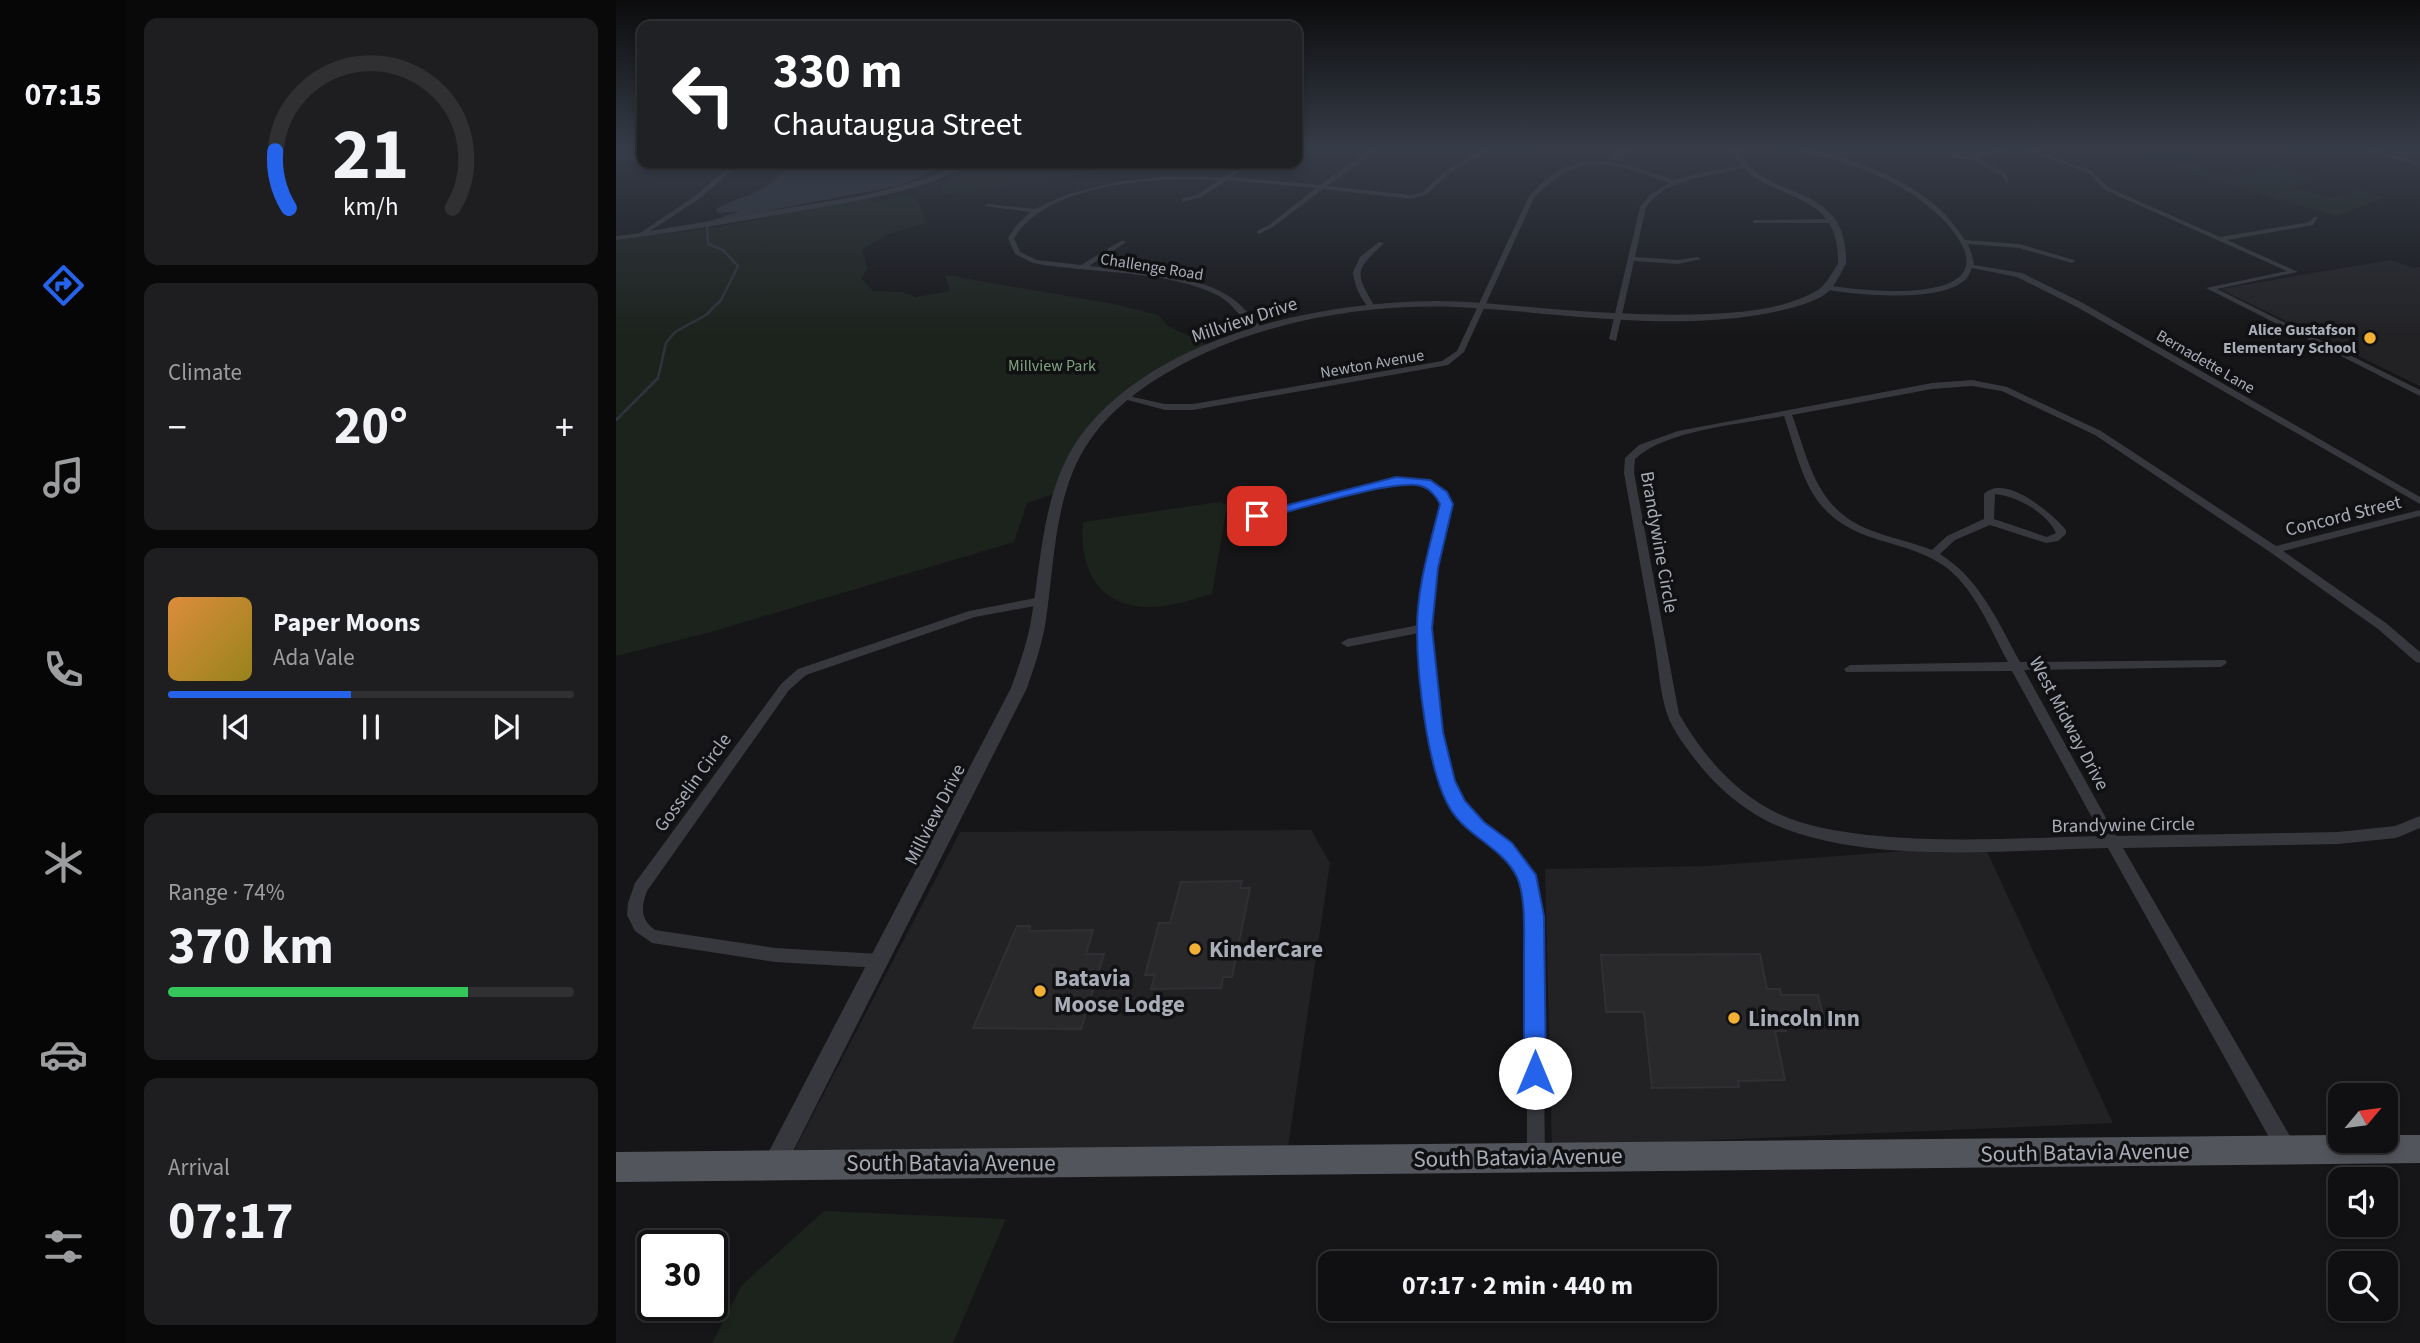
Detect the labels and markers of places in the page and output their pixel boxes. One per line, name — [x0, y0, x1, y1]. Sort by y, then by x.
place label: Alice Gustafson Elementary School — [2223, 319, 2356, 359]
marker: Alice Gustafson Elementary School — [2362, 330, 2378, 346]
pin — [1227, 486, 1287, 546]
place label: KinderCare — [1209, 933, 1323, 966]
marker: KinderCare — [1187, 941, 1203, 957]
place label: Batavia Moose Lodge — [1054, 962, 1185, 1021]
marker: Batavia Moose Lodge — [1032, 983, 1048, 999]
place label: Lincoln Inn — [1748, 1002, 1860, 1035]
marker: Lincoln Inn — [1726, 1010, 1742, 1026]

